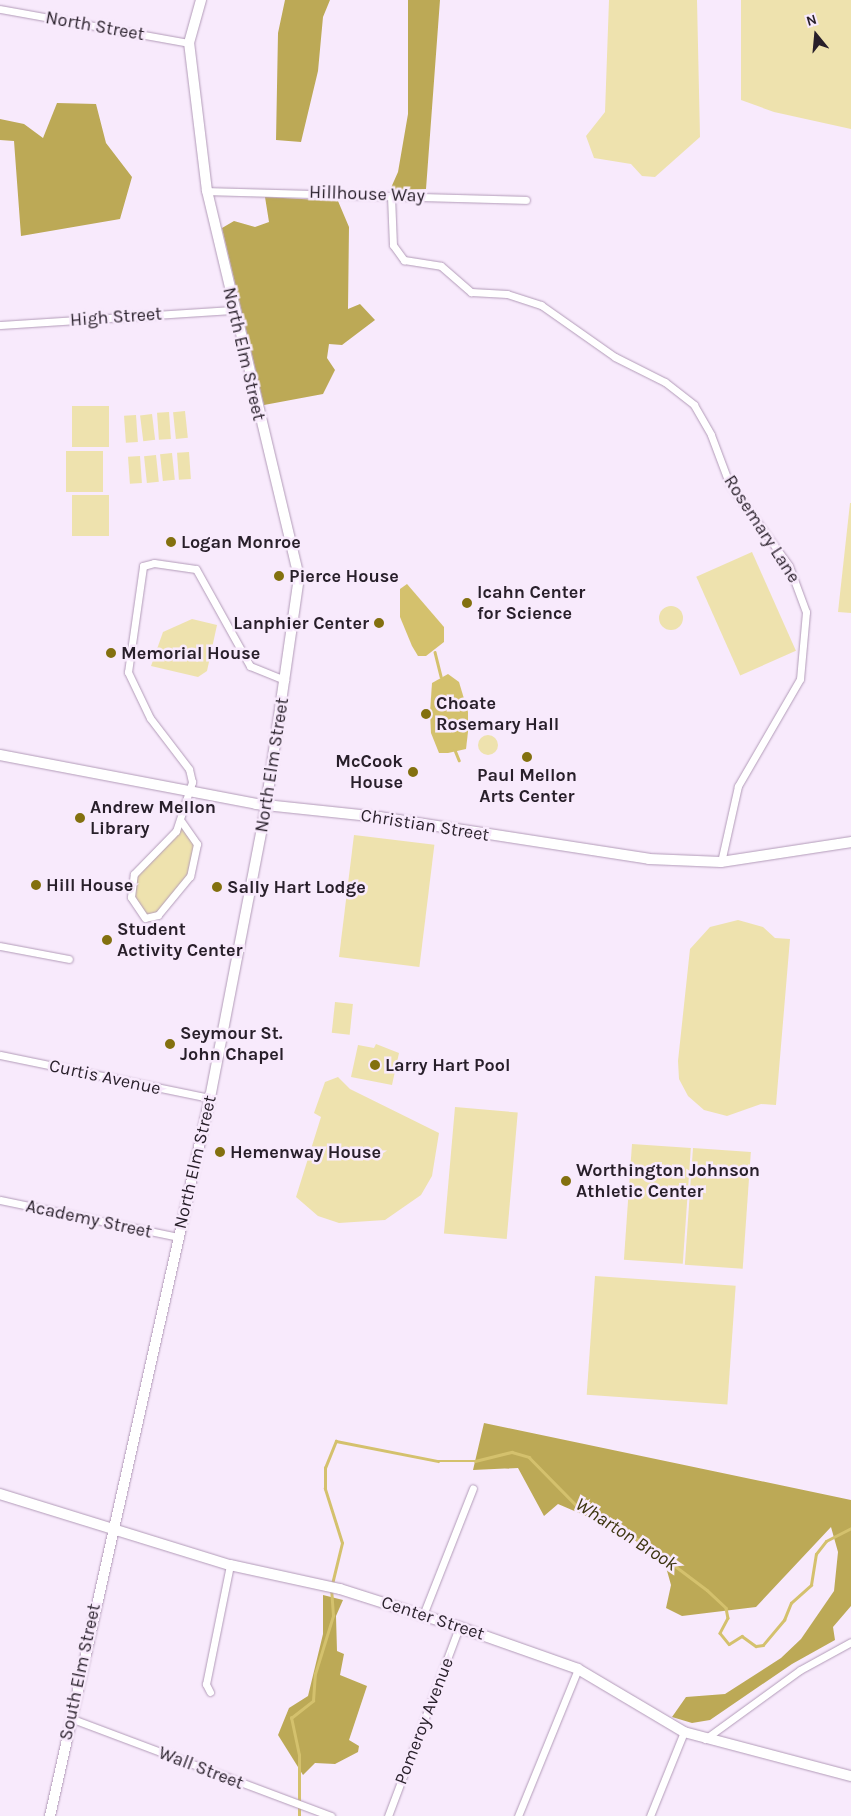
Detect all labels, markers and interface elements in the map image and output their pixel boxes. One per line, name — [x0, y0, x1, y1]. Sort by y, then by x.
street label: North Street — [44, 7, 146, 45]
north arrow — [791, 10, 841, 60]
text: N — [804, 11, 819, 30]
street label: Hillhouse Way — [309, 181, 425, 207]
street label: North Elm Street — [218, 285, 270, 423]
street label: High Street — [69, 303, 163, 331]
street label: Rosemary Lane — [719, 471, 805, 587]
place label: Logan Monroe — [181, 531, 301, 553]
marker: Logan Monroe — [165, 536, 177, 548]
place label: Pierce House — [289, 565, 399, 587]
marker: Pierce House — [273, 570, 285, 582]
place label: Icahn Center for Science — [477, 582, 585, 624]
marker: Icahn Center for Science — [461, 597, 473, 609]
place label: Lanphier Center — [233, 612, 369, 634]
marker: Lanphier Center — [373, 617, 385, 629]
place label: Memorial House — [121, 642, 260, 664]
marker: Memorial House — [105, 647, 117, 659]
place label: Choate Rosemary Hall — [436, 693, 559, 736]
street label: North Elm Street — [251, 696, 293, 834]
marker: Choate Rosemary Hall — [420, 708, 432, 720]
place label: McCook House — [335, 751, 403, 794]
marker: Paul Mellon Arts Center — [521, 751, 533, 763]
place label: Paul Mellon Arts Center — [477, 765, 577, 808]
marker: McCook House — [407, 766, 419, 778]
place label: Andrew Mellon Library — [90, 797, 216, 840]
street label: Christian Street — [359, 804, 491, 846]
marker: Andrew Mellon Library — [74, 812, 86, 824]
place label: Hill House — [46, 874, 133, 896]
place label: Sally Hart Lodge — [227, 876, 366, 898]
marker: Hill House — [30, 879, 42, 891]
marker: Sally Hart Lodge — [211, 881, 223, 893]
place label: Student Activity Center — [117, 919, 243, 962]
marker: Student Activity Center — [101, 934, 113, 946]
place label: Seymour St. John Chapel — [180, 1023, 284, 1066]
marker: Seymour St. John Chapel — [164, 1038, 176, 1050]
place label: Larry Hart Pool — [385, 1054, 510, 1076]
street label: Curtis Avenue — [47, 1055, 163, 1099]
marker: Larry Hart Pool — [369, 1059, 381, 1071]
street label: North Elm Street — [169, 1093, 221, 1231]
place label: Hemenway House — [230, 1141, 381, 1163]
marker: Hemenway House — [214, 1146, 226, 1158]
place label: Worthington Johnson Athletic Center — [576, 1160, 760, 1202]
marker: Worthington Johnson Athletic Center — [560, 1175, 572, 1187]
street label: Academy Street — [24, 1195, 154, 1243]
water label: Wharton Brook — [571, 1493, 681, 1577]
street label: Center Street — [379, 1591, 487, 1645]
street label: South Elm Street — [55, 1602, 105, 1742]
street label: Pomeroy Avenue — [390, 1655, 458, 1787]
street label: Wall Street — [155, 1742, 247, 1794]

